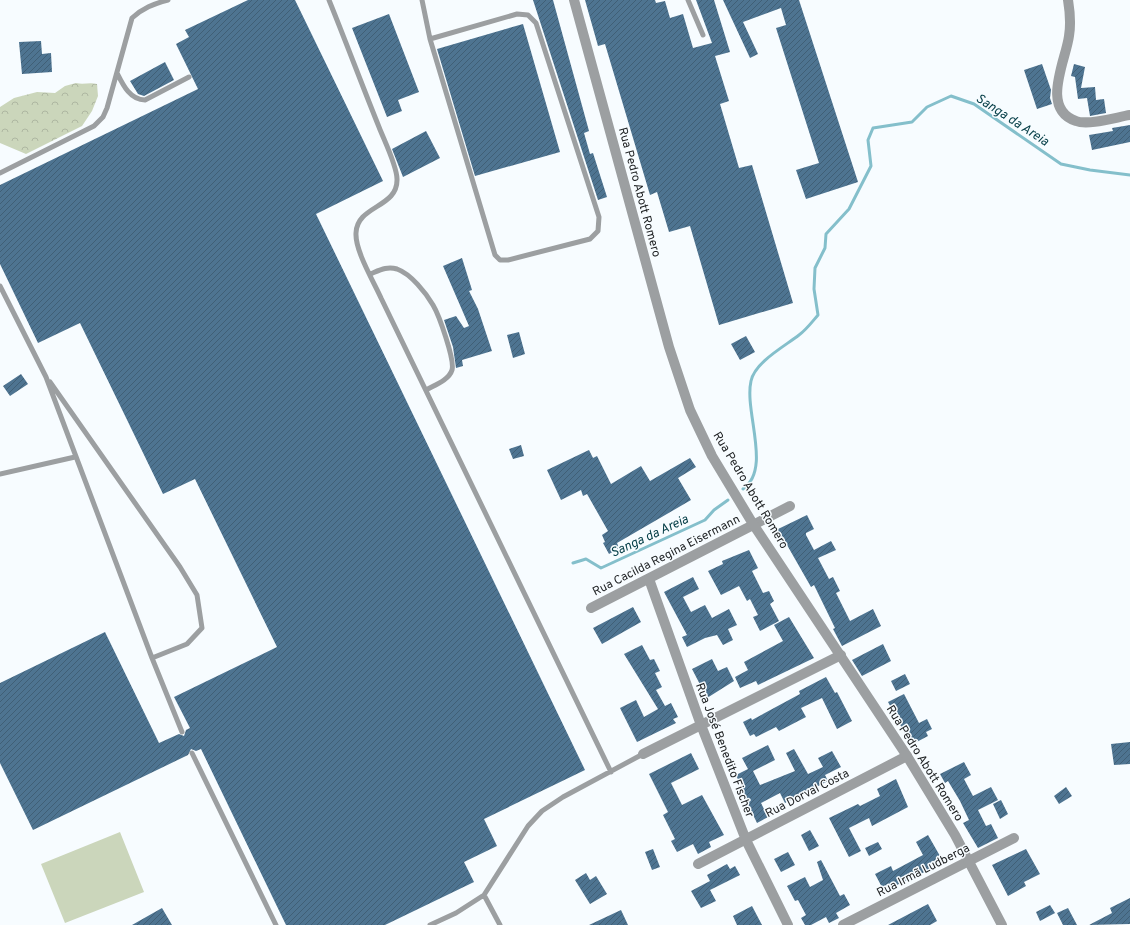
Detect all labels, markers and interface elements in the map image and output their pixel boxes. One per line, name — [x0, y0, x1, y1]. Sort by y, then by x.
water label: Sanga da Areia — [972, 91, 1052, 150]
street label: Rua Pedro Abott Romero — [614, 126, 664, 259]
street label: Rua Pedro Abott Romero — [709, 429, 792, 552]
street label: Rua Cacilda Regina Eisermann — [590, 512, 743, 600]
water label: Sanga da Areia — [608, 512, 692, 562]
street label: Rua José Benedito Fischer — [691, 681, 757, 820]
street label: Rua Pedro Abott Romero — [882, 703, 967, 825]
street label: Rua Dorval Costa — [763, 766, 852, 822]
street label: Rua Irmã Ludberga — [874, 841, 973, 901]

